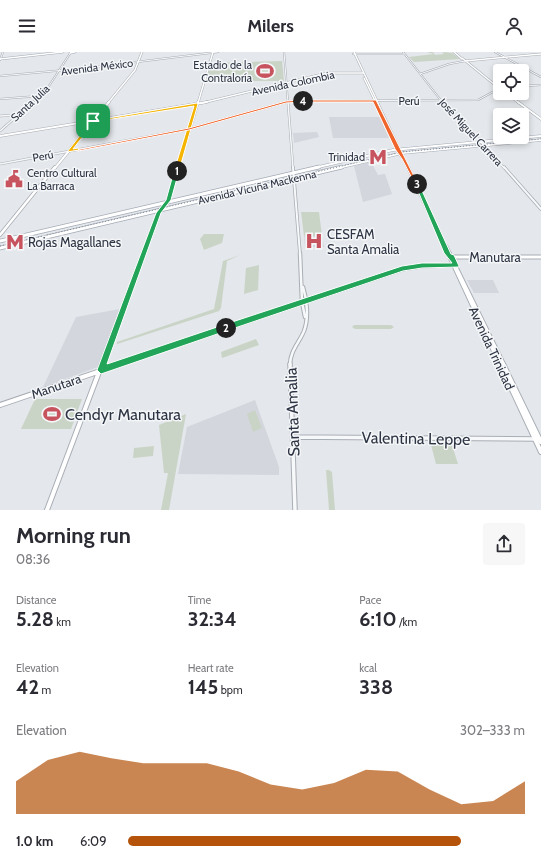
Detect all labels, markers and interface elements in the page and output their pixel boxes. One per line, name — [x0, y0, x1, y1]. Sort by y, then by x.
icon: menu — [16, 15, 38, 37]
text: Milers — [247, 15, 294, 37]
icon: person — [503, 15, 525, 37]
street label: Avenida México — [60, 56, 134, 78]
place label: Estadio de la Contraloría — [193, 58, 253, 85]
sports icon: Estadio de la Contraloría — [255, 61, 275, 81]
map controls — [493, 64, 529, 144]
button: locate — [493, 64, 529, 100]
street label: Avenida Colombia — [250, 67, 336, 99]
street label: Santa Julia — [8, 81, 53, 124]
pin: 4 — [293, 91, 313, 111]
text: 4 — [300, 94, 306, 108]
street label: Perú — [398, 94, 420, 108]
street label: José Miguel Carrera — [435, 94, 506, 169]
pin — [76, 104, 110, 138]
button: layers — [493, 108, 529, 144]
icon: arrive — [82, 110, 104, 132]
street label: Perú — [31, 147, 55, 165]
metro station icon: Trinidad — [368, 147, 388, 167]
place label: Trinidad — [328, 150, 365, 164]
pin: 1 — [167, 161, 187, 181]
text: 1 — [175, 164, 179, 178]
place label: Centro Cultural La Barraca — [27, 166, 97, 193]
street label: Avenida Vicuña Mackenna — [197, 166, 318, 207]
public building icon: Centro Cultural La Barraca — [4, 169, 24, 189]
pin: 3 — [407, 174, 427, 194]
text: 3 — [414, 177, 420, 191]
place label: CESFAM Santa Amalia — [327, 226, 400, 257]
hospital icon: CESFAM Santa Amalia — [304, 231, 324, 251]
metro station icon: Rojas Magallanes — [5, 232, 25, 252]
place label: Rojas Magallanes — [28, 234, 122, 251]
street label: Manutara — [469, 249, 522, 265]
street label: Avenida Trinidad — [466, 304, 518, 392]
pin: 2 — [216, 318, 236, 338]
text: 2 — [223, 321, 229, 335]
street label: Santa Amalia — [281, 367, 304, 457]
street label: Manutara — [29, 370, 84, 402]
sports icon: Cendyr Manutara — [42, 404, 62, 424]
place label: Cendyr Manutara — [65, 405, 181, 424]
street label: Valentina Leppe — [362, 428, 470, 449]
text: Morning run — [16, 522, 131, 549]
button: share — [483, 523, 525, 565]
text: 08:36 — [16, 551, 50, 567]
text: Distance — [16, 593, 57, 607]
text: Time — [188, 593, 211, 607]
text: Pace — [359, 593, 381, 607]
text: 5.28 — [16, 607, 54, 631]
text: 32:34 — [188, 607, 237, 631]
text: 6:10 — [359, 607, 397, 631]
text: km — [54, 615, 71, 629]
text: /km — [397, 615, 417, 629]
text: Elevation — [16, 661, 59, 675]
text: Heart rate — [188, 661, 234, 675]
text: kcal — [359, 661, 377, 675]
text: 42 — [16, 675, 39, 699]
text: 145 — [188, 675, 218, 699]
text: 338 — [359, 675, 393, 699]
text: m — [39, 683, 51, 697]
text: bpm — [218, 683, 243, 697]
text: Elevation — [16, 722, 67, 738]
text: 302–333 m — [460, 722, 525, 738]
text: 1.0 km — [16, 833, 53, 849]
text: 6:09 — [80, 833, 107, 849]

